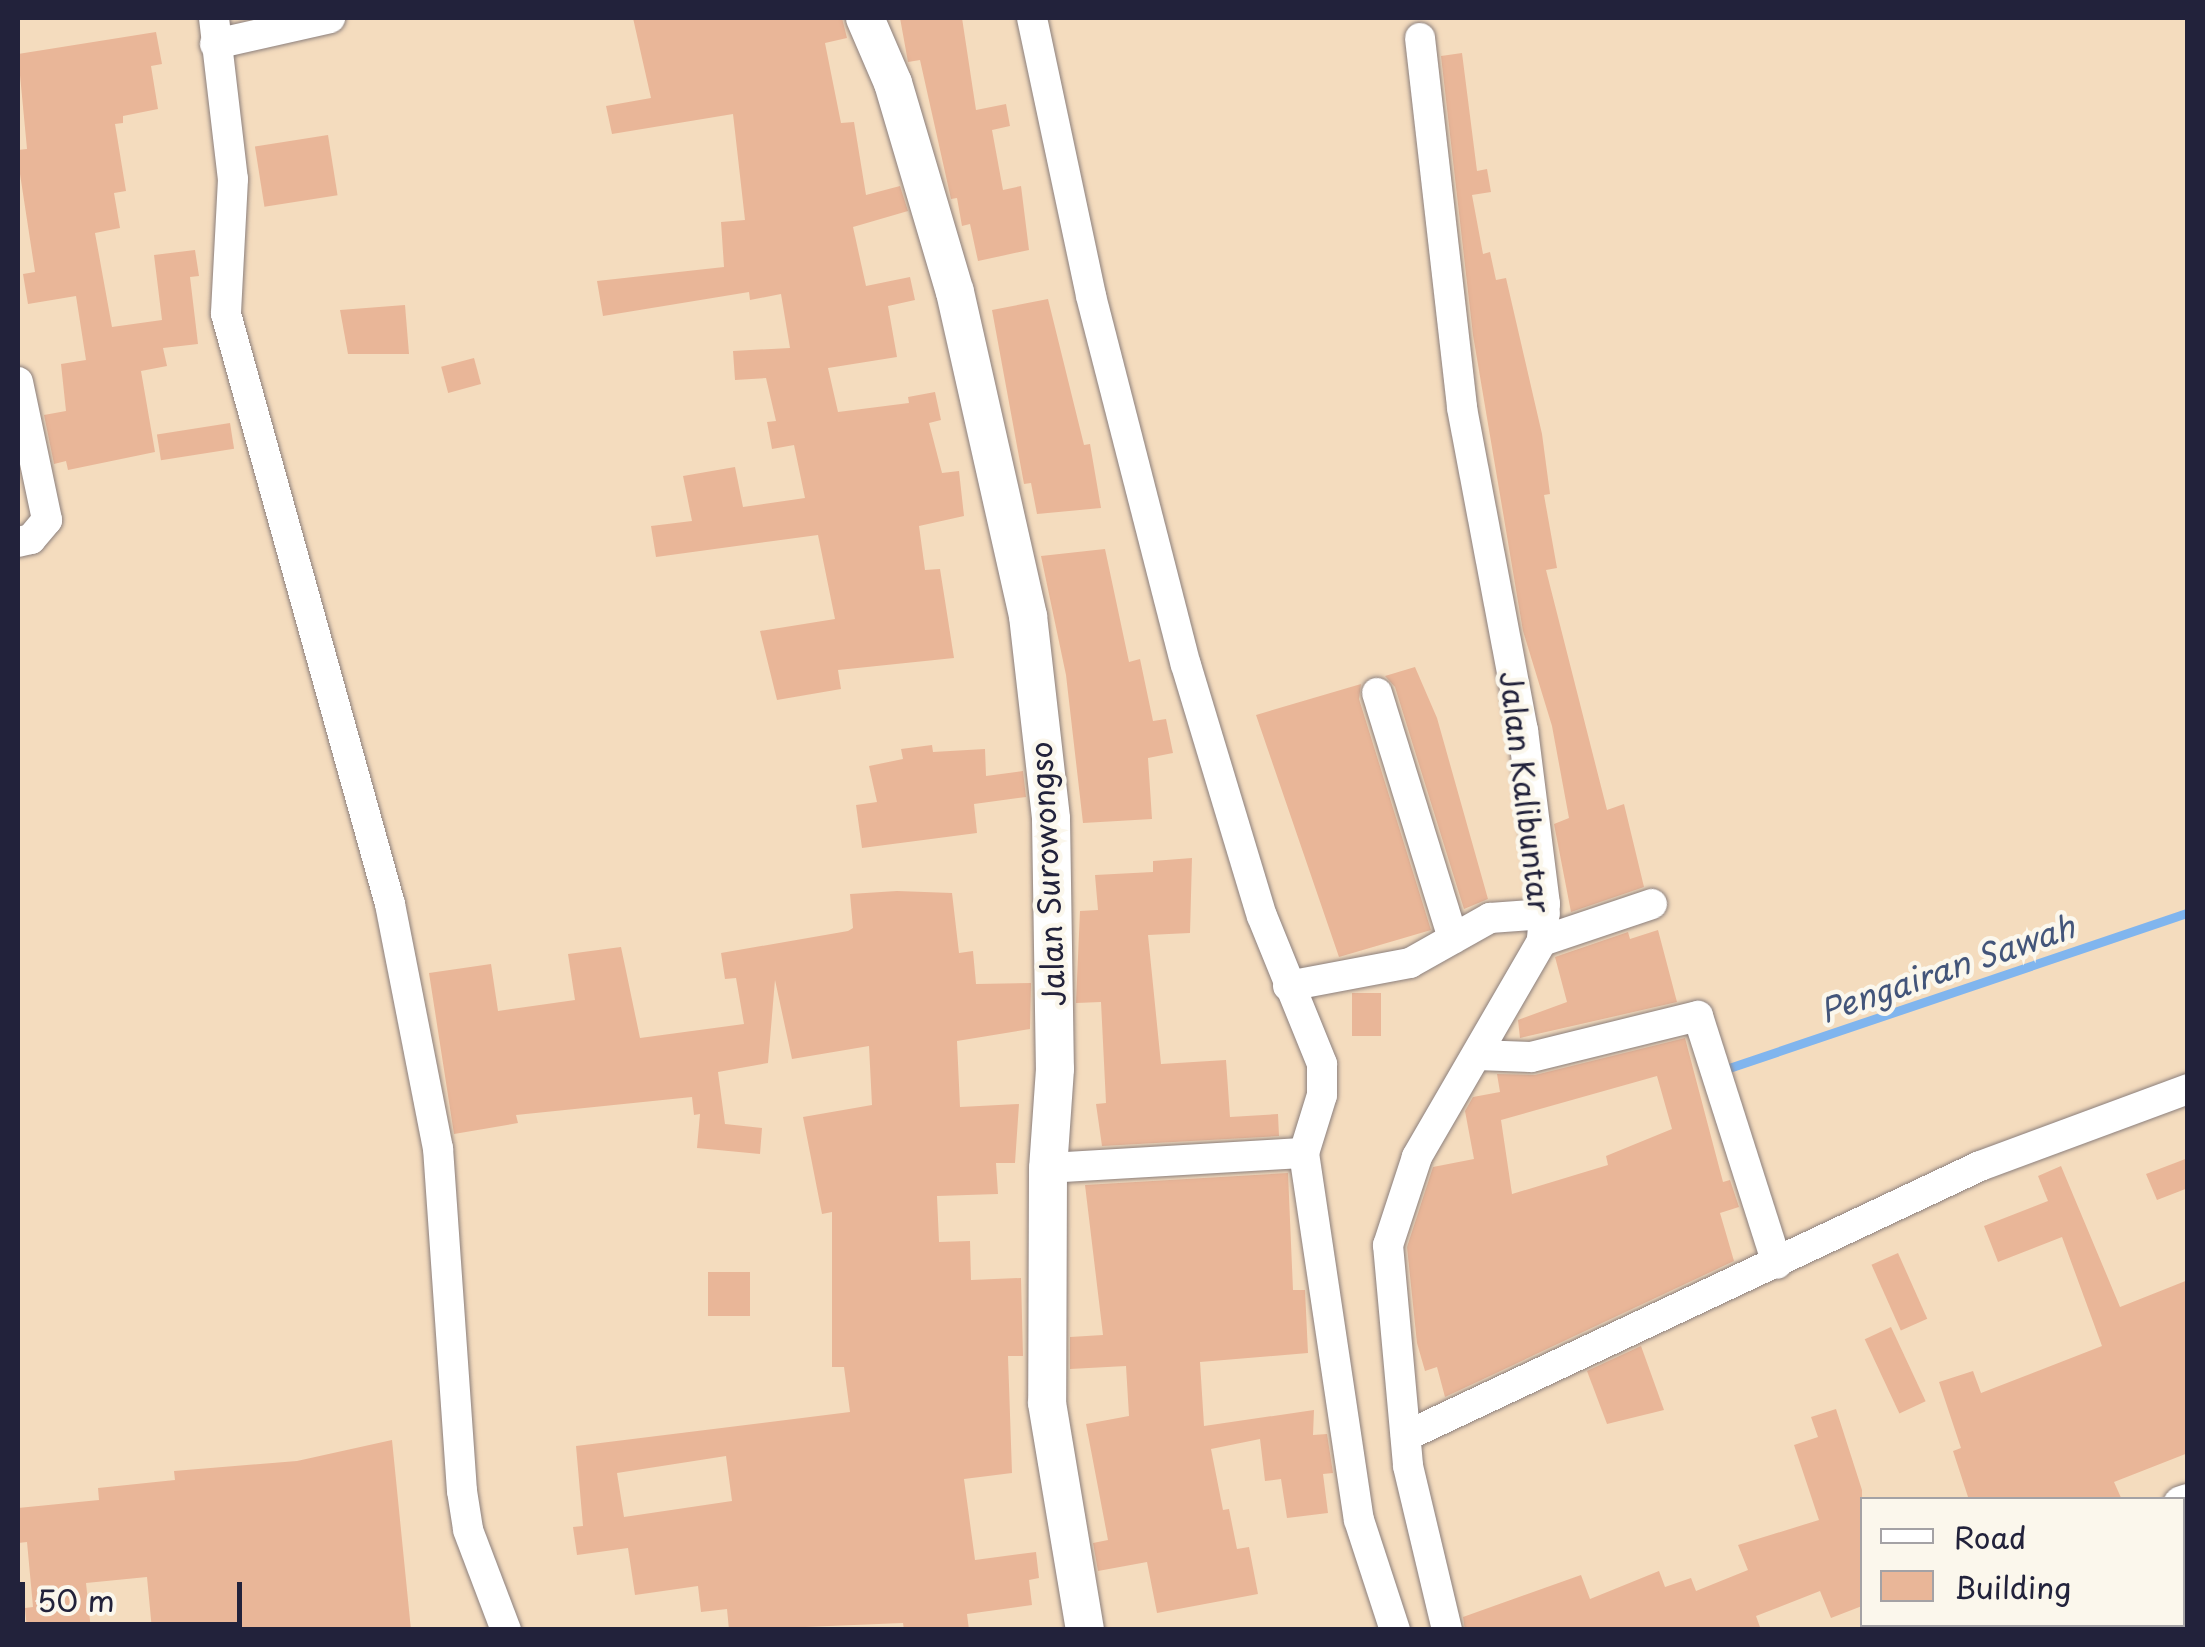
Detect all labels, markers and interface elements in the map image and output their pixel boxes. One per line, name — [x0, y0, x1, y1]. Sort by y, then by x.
street label: Jalan Kalibuntar — [1493, 668, 1559, 916]
street label: Jalan Surowongso — [1022, 741, 1072, 1007]
water label: Pengairan Sawah — [1814, 906, 2080, 1030]
legend — [1860, 1497, 2185, 1627]
text: Road — [1954, 1514, 2027, 1559]
scale bar — [25, 1562, 248, 1624]
text: Building — [1954, 1564, 2071, 1609]
text: 50 m — [37, 1577, 115, 1622]

